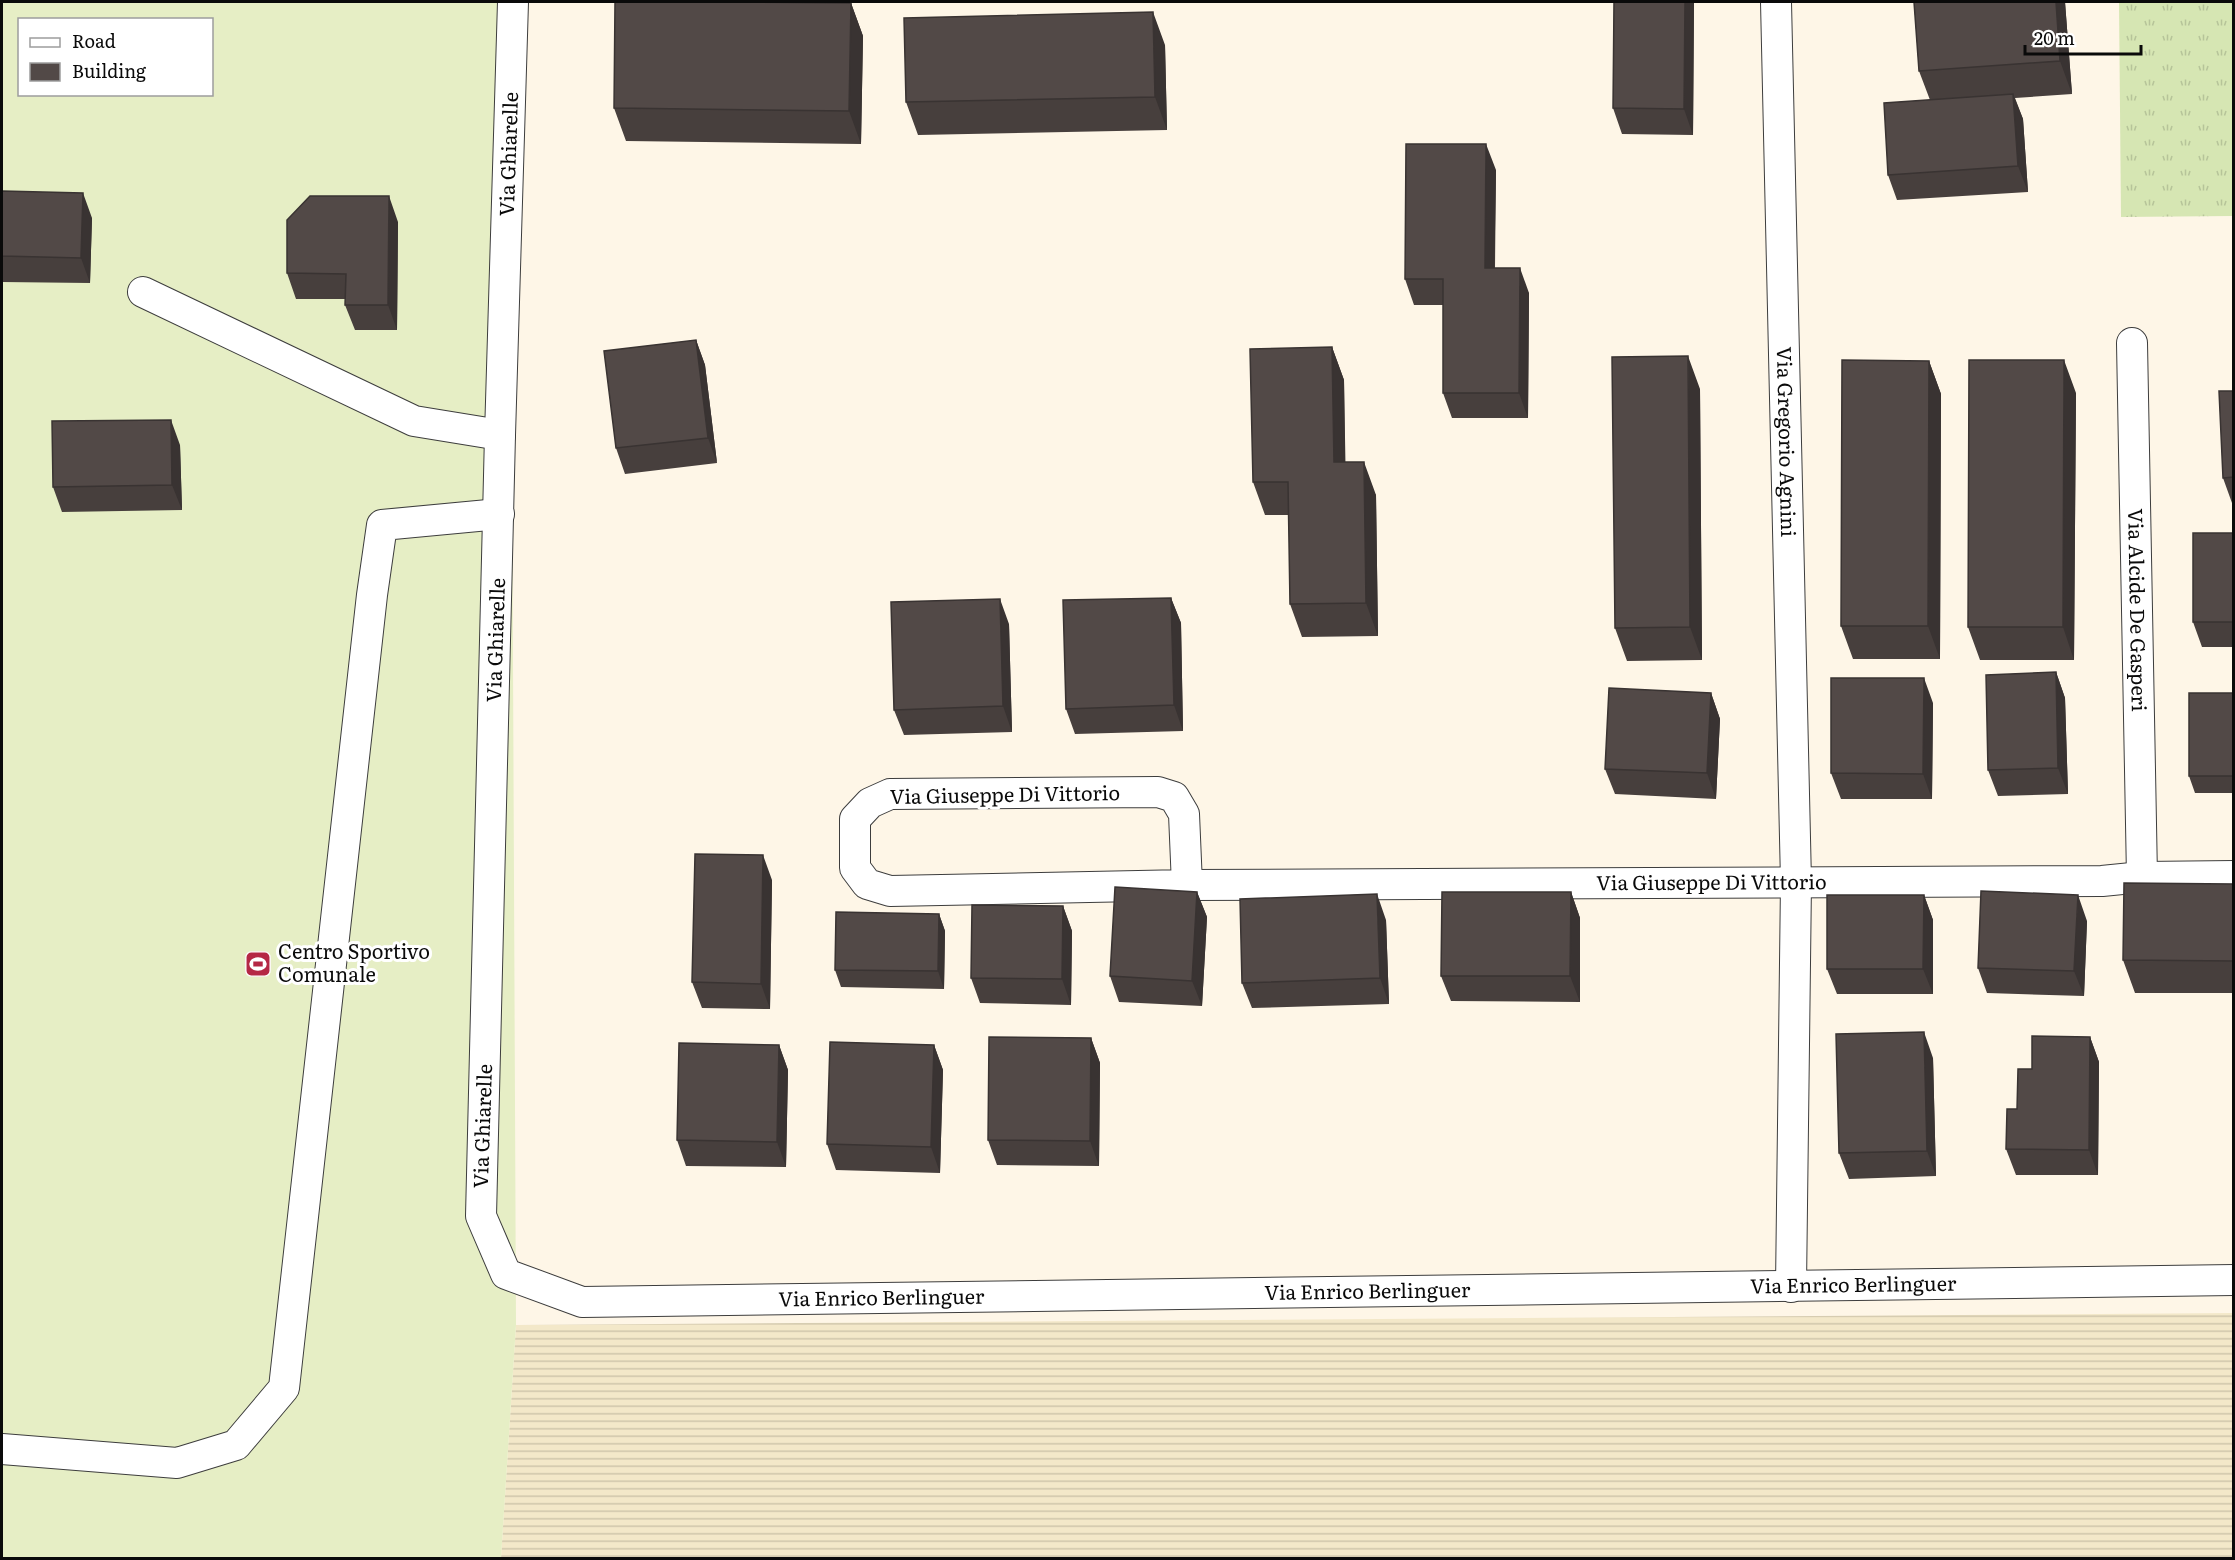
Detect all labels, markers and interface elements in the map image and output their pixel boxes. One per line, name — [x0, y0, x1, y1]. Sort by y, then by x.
legend — [18, 18, 213, 96]
scale bar — [2025, 18, 2140, 56]
text: 20 m — [2034, 24, 2075, 51]
text: Road — [72, 27, 116, 54]
text: Building — [72, 57, 147, 84]
street label: Via Ghiarelle — [490, 91, 524, 217]
street label: Via Gregorio Agnini — [1771, 346, 1805, 538]
street label: Via Alcide De Gasperi — [2122, 508, 2156, 712]
street label: Via Ghiarelle — [477, 577, 511, 703]
street label: Via Giuseppe Di Vittorio — [890, 776, 1120, 810]
street label: Via Giuseppe Di Vittorio — [1596, 865, 1827, 896]
place label: Centro Sportivo Comunale — [278, 935, 430, 988]
sports icon: Centro Sportivo Comunale — [243, 949, 273, 979]
street label: Via Ghiarelle — [464, 1063, 498, 1189]
street label: Via Enrico Berlinguer — [1750, 1267, 1957, 1299]
street label: Via Enrico Berlinguer — [1264, 1273, 1471, 1306]
street label: Via Enrico Berlinguer — [778, 1280, 985, 1312]

